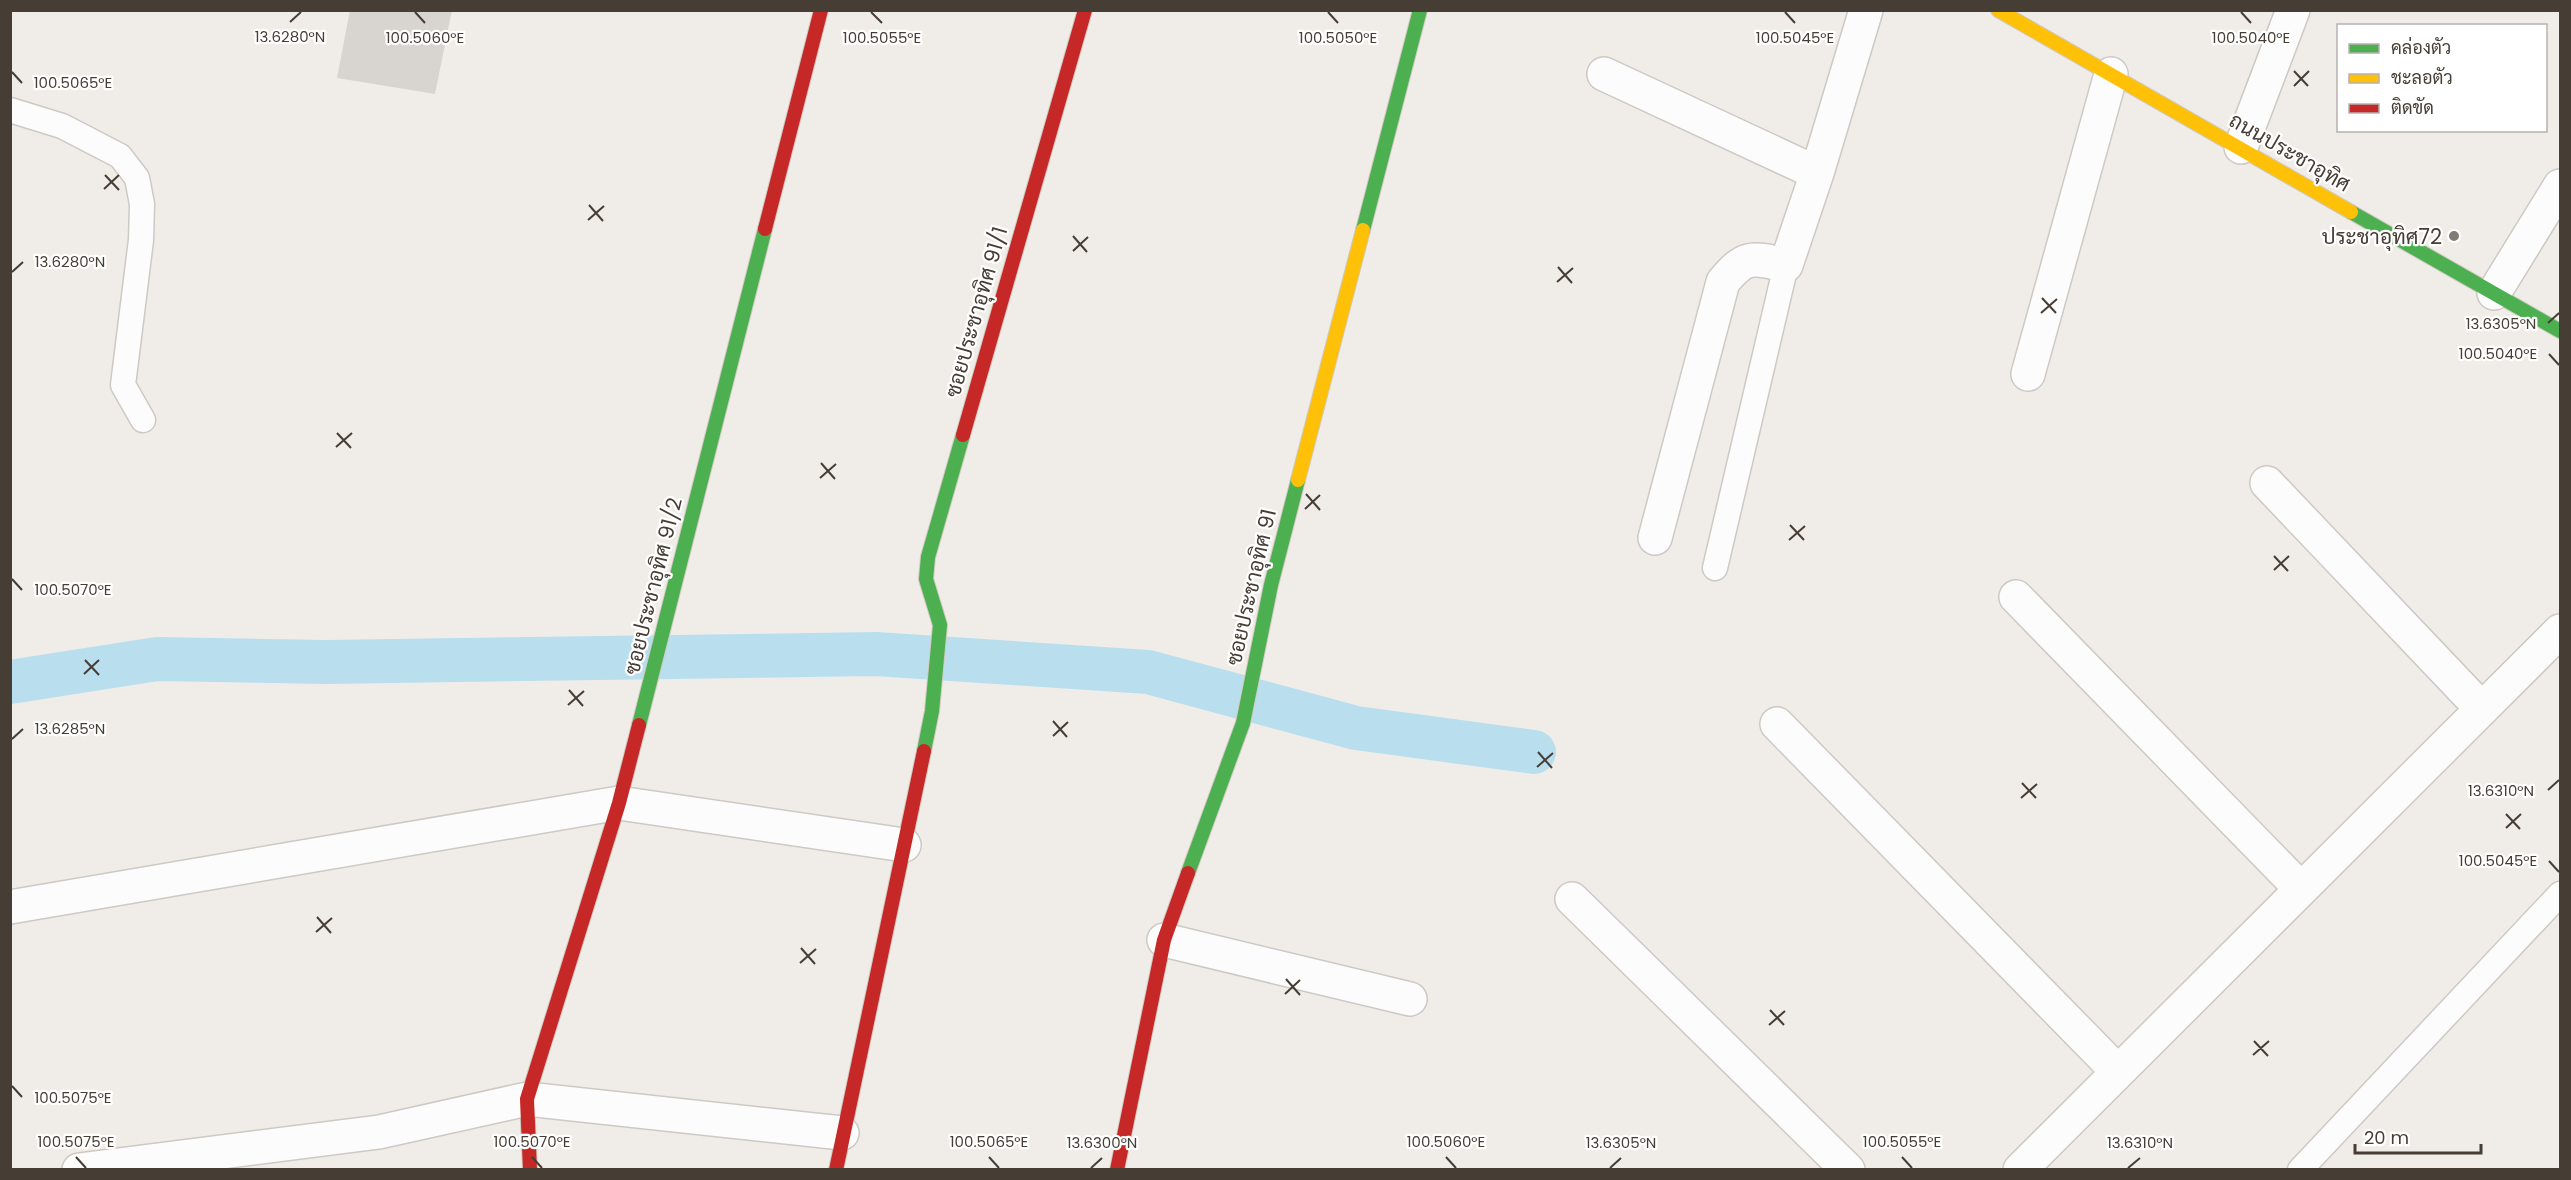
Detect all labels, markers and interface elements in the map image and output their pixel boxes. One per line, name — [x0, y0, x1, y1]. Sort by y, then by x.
legend — [2337, 24, 2547, 132]
text: 13.6280°N — [255, 26, 325, 47]
text: 100.5060°E — [386, 27, 464, 48]
text: 100.5055°E — [843, 27, 921, 48]
text: 100.5050°E — [1299, 27, 1377, 48]
text: 100.5045°E — [1756, 27, 1834, 48]
text: 100.5040°E — [2212, 27, 2290, 48]
text: คล่องตัว — [2391, 35, 2451, 60]
text: ชะลอตัว — [2391, 65, 2453, 90]
text: 100.5065°E — [34, 72, 112, 93]
text: ติดขัด — [2391, 95, 2434, 120]
street label: ถนนประชาอุทิศ — [2224, 106, 2356, 198]
place label: ประชาอุทิศ72 — [2322, 222, 2442, 251]
street label: ซอยประชาอุทิศ 91/1 — [938, 223, 1014, 401]
marker: ประชาอุทิศ72 — [2447, 229, 2461, 243]
text: 13.6280°N — [35, 251, 105, 272]
text: 13.6305°N — [2466, 313, 2536, 334]
text: 100.5040°E — [2459, 343, 2537, 364]
street label: ซอยประชาอุทิศ 91/2 — [617, 494, 689, 678]
street label: ซอยประชาอุทิศ 91 — [1219, 506, 1283, 668]
text: 100.5070°E — [34, 579, 112, 600]
text: 13.6285°N — [35, 718, 105, 739]
text: 13.6310°N — [2468, 780, 2534, 801]
text: 100.5045°E — [2459, 850, 2537, 871]
text: 100.5075°E — [34, 1087, 112, 1108]
scale bar — [2355, 1117, 2481, 1155]
text: 20 m — [2364, 1125, 2409, 1150]
text: 100.5075°E — [37, 1131, 115, 1152]
text: 100.5070°E — [493, 1131, 571, 1152]
text: 100.5065°E — [950, 1131, 1028, 1152]
text: 100.5060°E — [1407, 1131, 1485, 1152]
text: 100.5055°E — [1863, 1131, 1941, 1152]
text: 13.6300°N — [1067, 1132, 1137, 1153]
text: 13.6305°N — [1586, 1132, 1656, 1153]
text: 13.6310°N — [2107, 1132, 2173, 1153]

